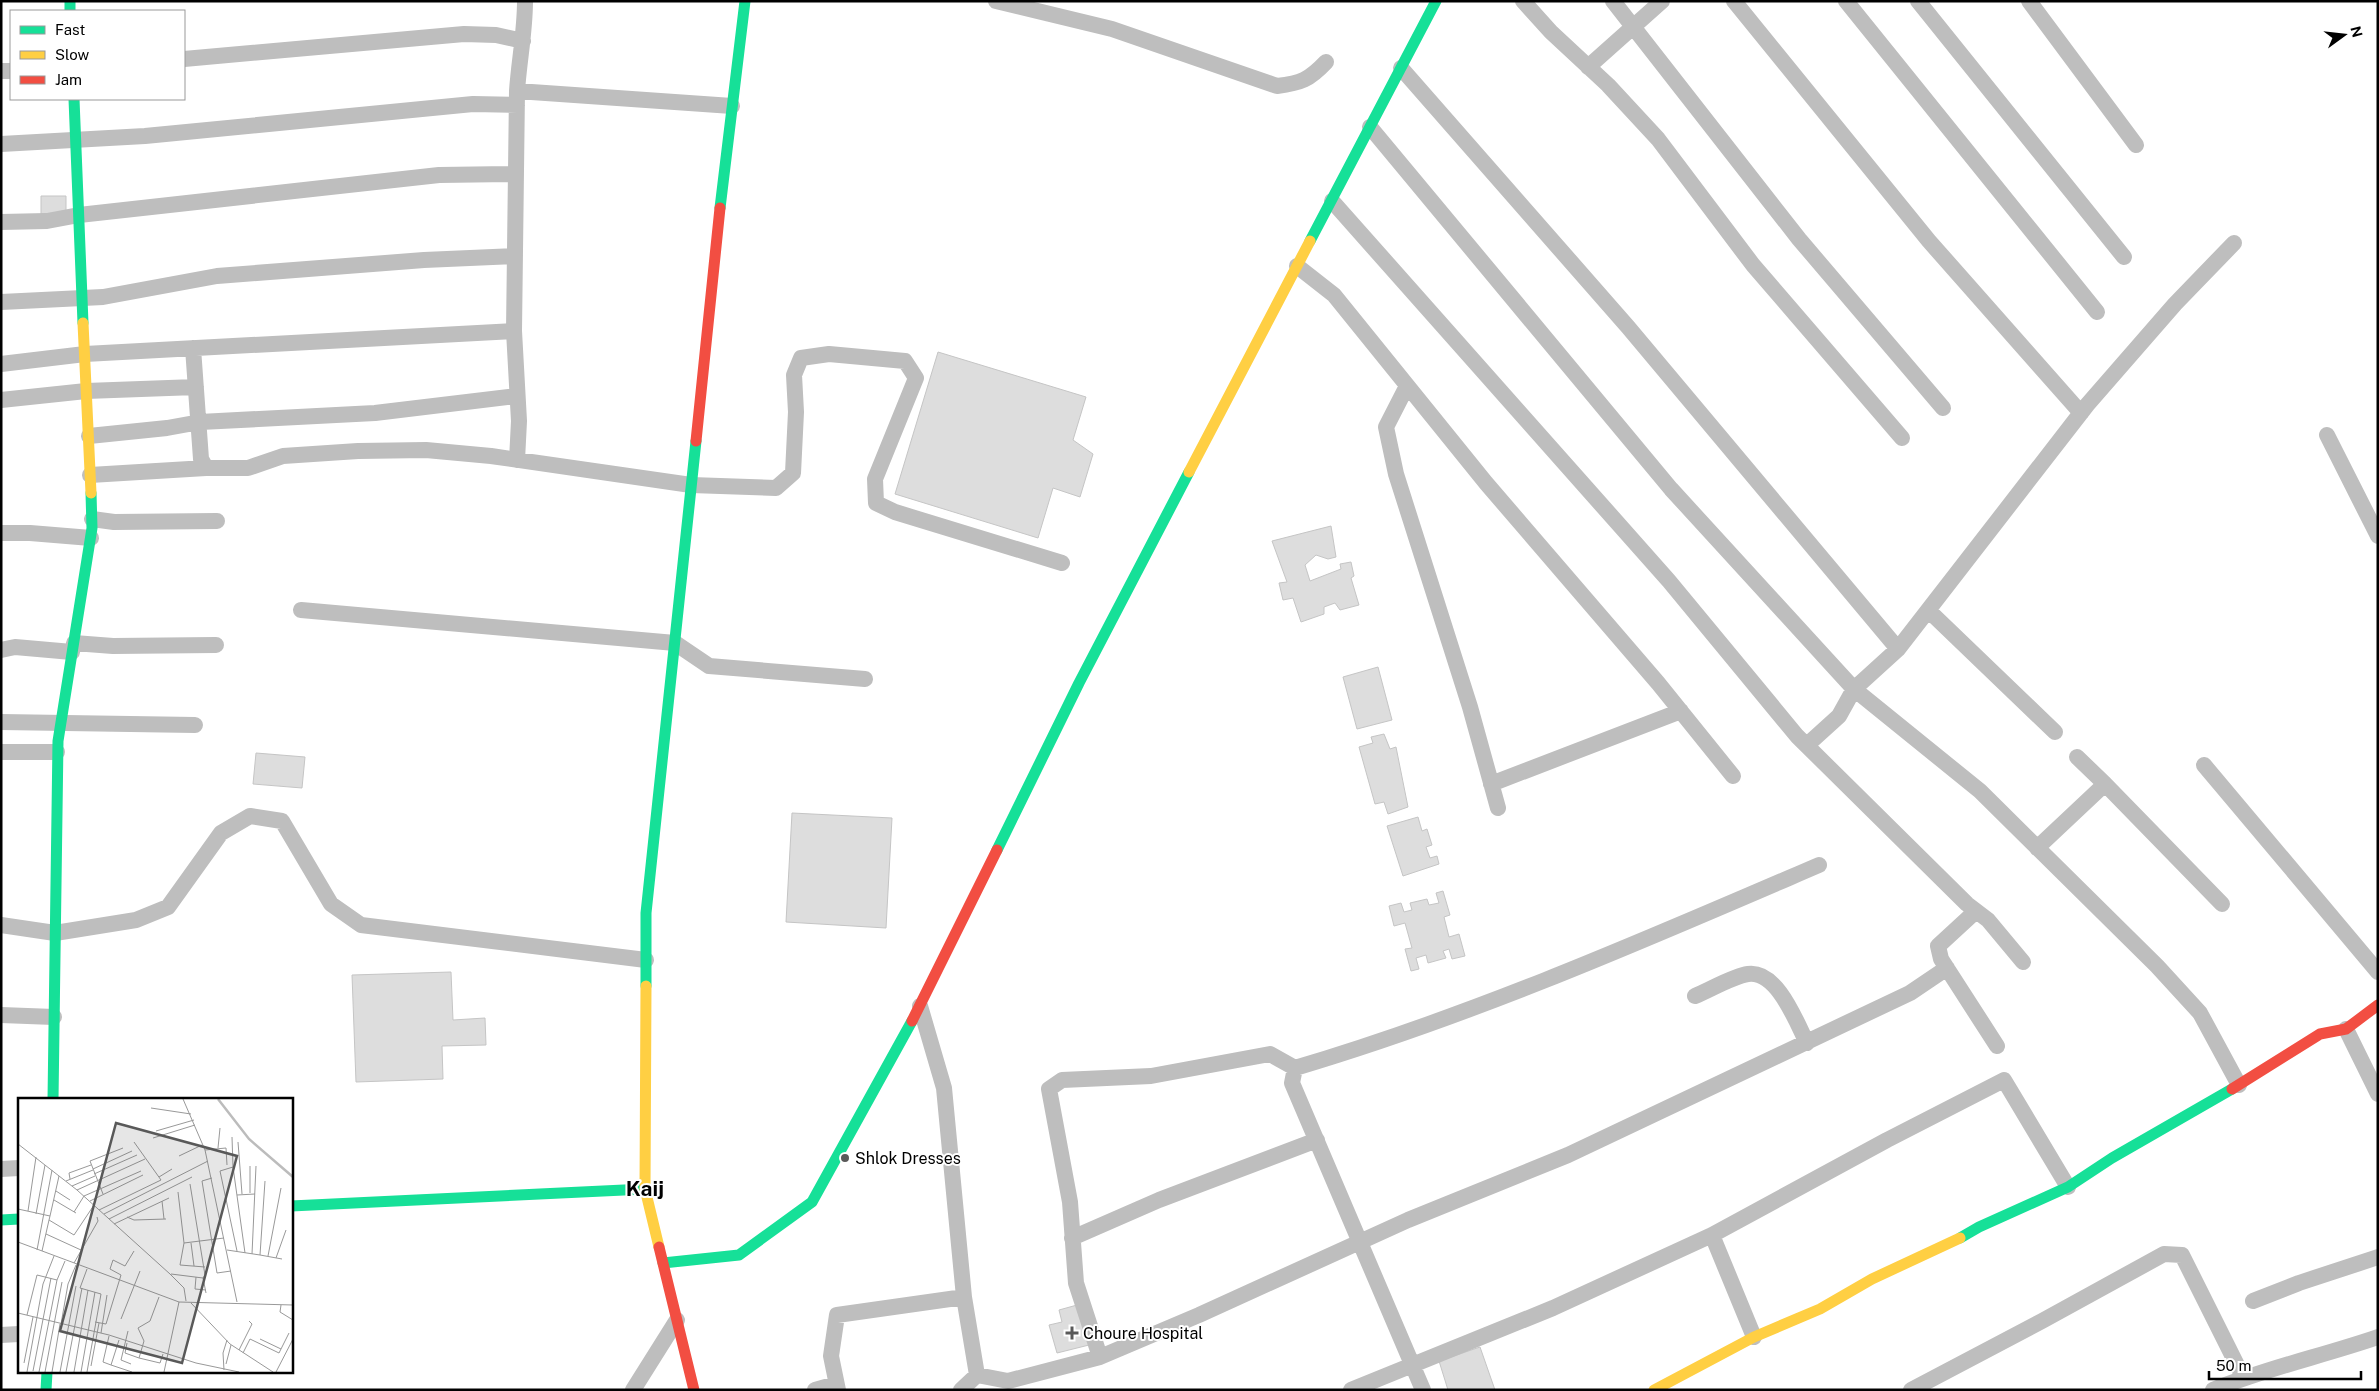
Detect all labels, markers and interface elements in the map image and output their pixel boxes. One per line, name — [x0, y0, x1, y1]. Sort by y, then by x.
legend — [10, 10, 185, 100]
north arrow — [2319, 10, 2369, 60]
text: Fast — [55, 21, 85, 38]
text: N — [2347, 24, 2366, 39]
text: Slow — [55, 46, 90, 63]
text: Jam — [55, 71, 82, 88]
inset map — [18, 1098, 292, 1374]
place label: Shlok Dresses — [855, 1149, 961, 1168]
marker: Shlok Dresses — [839, 1152, 851, 1164]
district label: Kaij — [626, 1176, 664, 1201]
place label: Choure Hospital — [1083, 1324, 1203, 1343]
marker: Choure Hospital — [1065, 1326, 1079, 1340]
scale bar — [2209, 1348, 2362, 1380]
text: 50 m — [2216, 1357, 2251, 1374]

